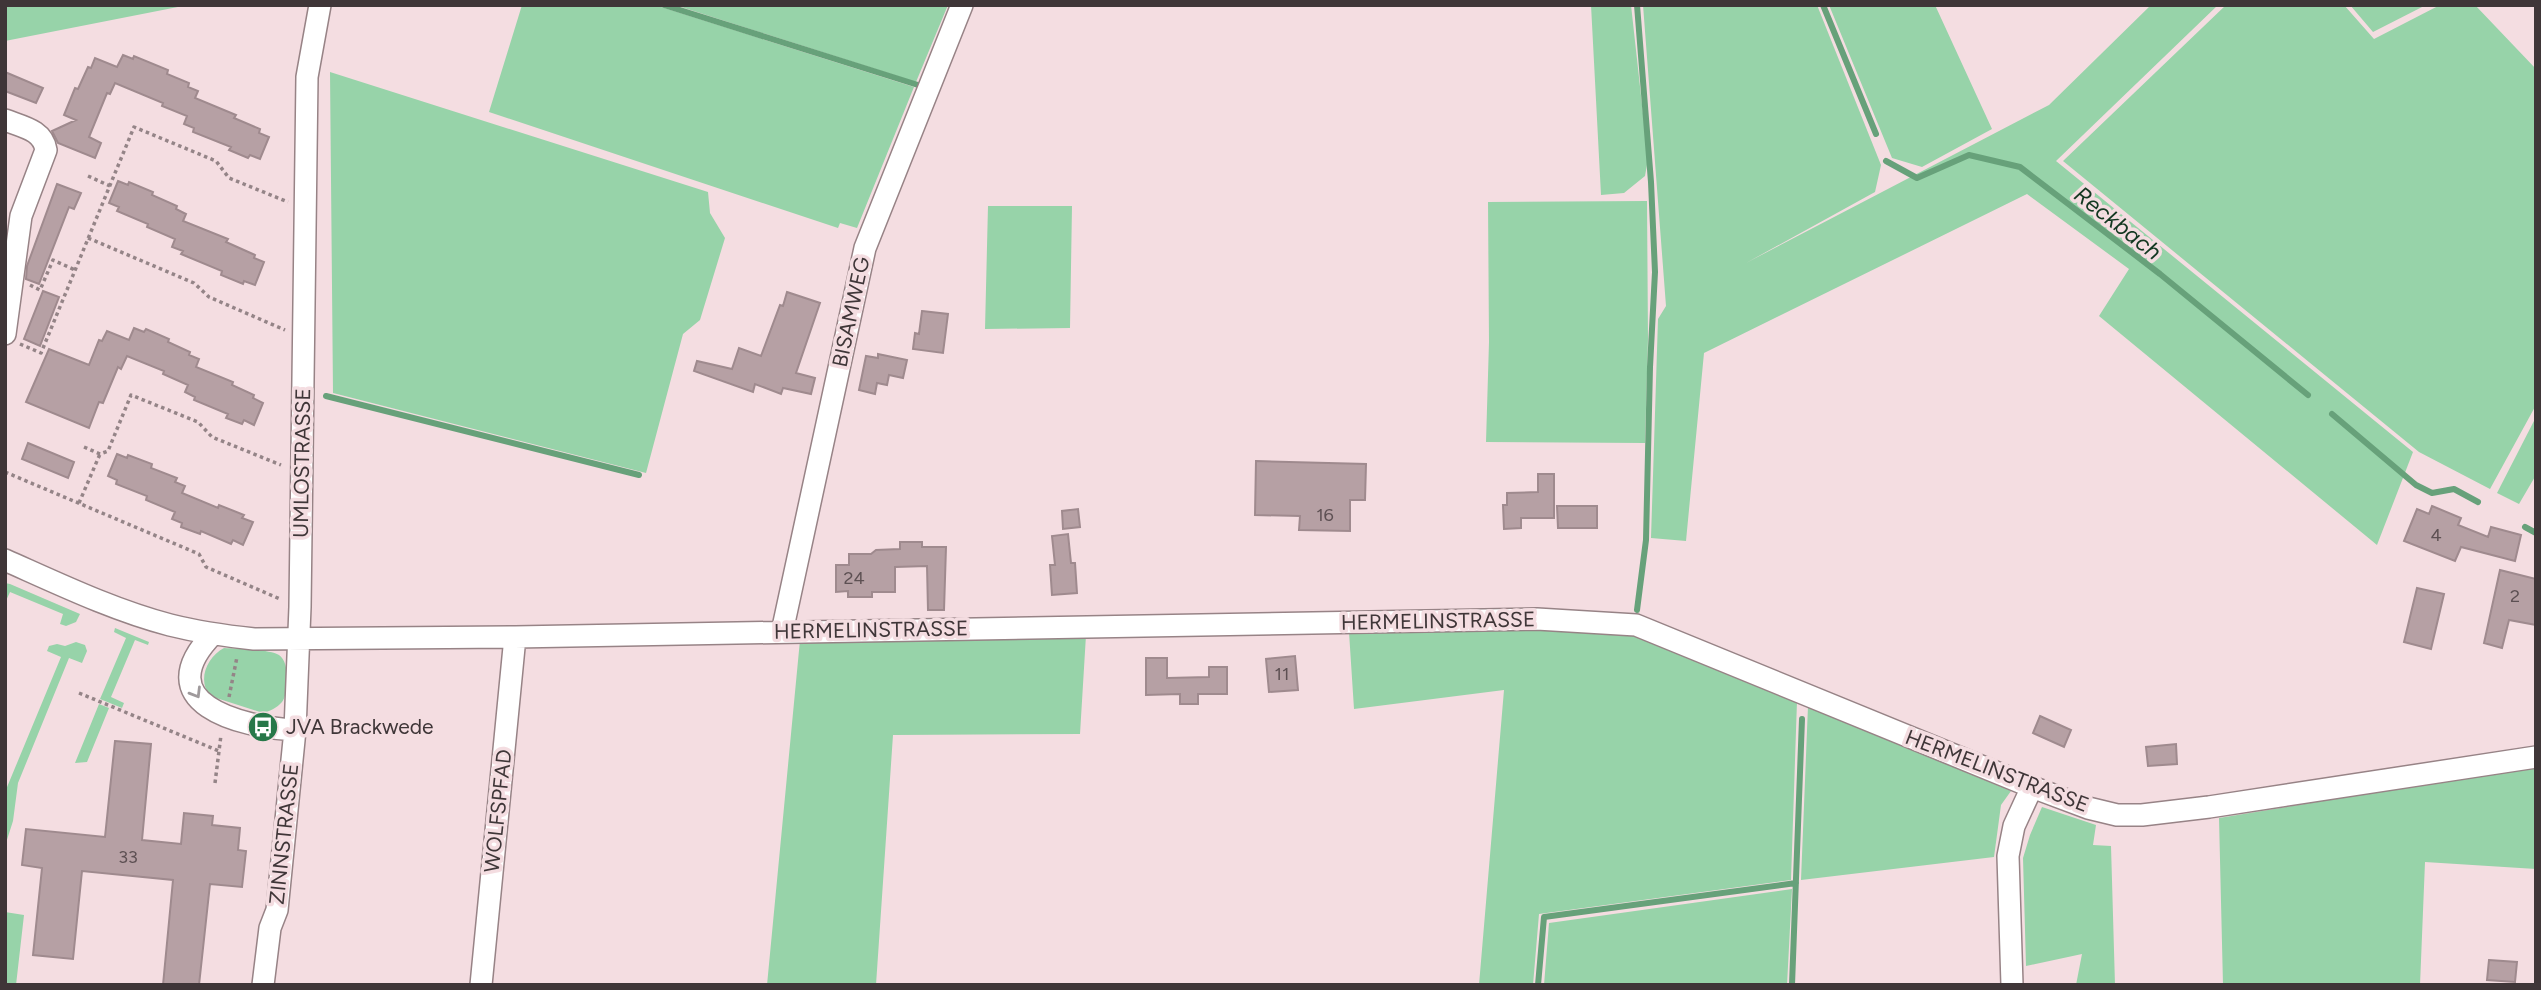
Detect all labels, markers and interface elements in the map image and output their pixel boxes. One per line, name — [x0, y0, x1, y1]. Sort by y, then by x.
water label: Reckbach — [2069, 180, 2167, 266]
street label: BISAMWEG — [827, 255, 874, 369]
street label: UMLOSTRASSE — [288, 388, 315, 538]
house number: 16 — [1316, 504, 1334, 526]
house number: 4 — [2430, 524, 2442, 546]
house number: 24 — [843, 567, 865, 589]
house number: 2 — [2510, 585, 2520, 607]
street label: HERMELINSTRASSE — [1341, 606, 1535, 635]
street label: HERMELINSTRASSE — [774, 615, 968, 644]
house number: 11 — [1275, 663, 1289, 685]
one-way arrow — [187, 685, 200, 698]
bus stop icon: JVA Brackwede — [246, 710, 280, 744]
place label: JVA Brackwede — [286, 714, 434, 739]
street label: HERMELINSTRASSE — [1902, 724, 2092, 817]
street label: WOLFSPFAD — [479, 748, 516, 874]
street label: ZINNSTRASSE — [264, 762, 303, 906]
house number: 33 — [118, 846, 138, 868]

